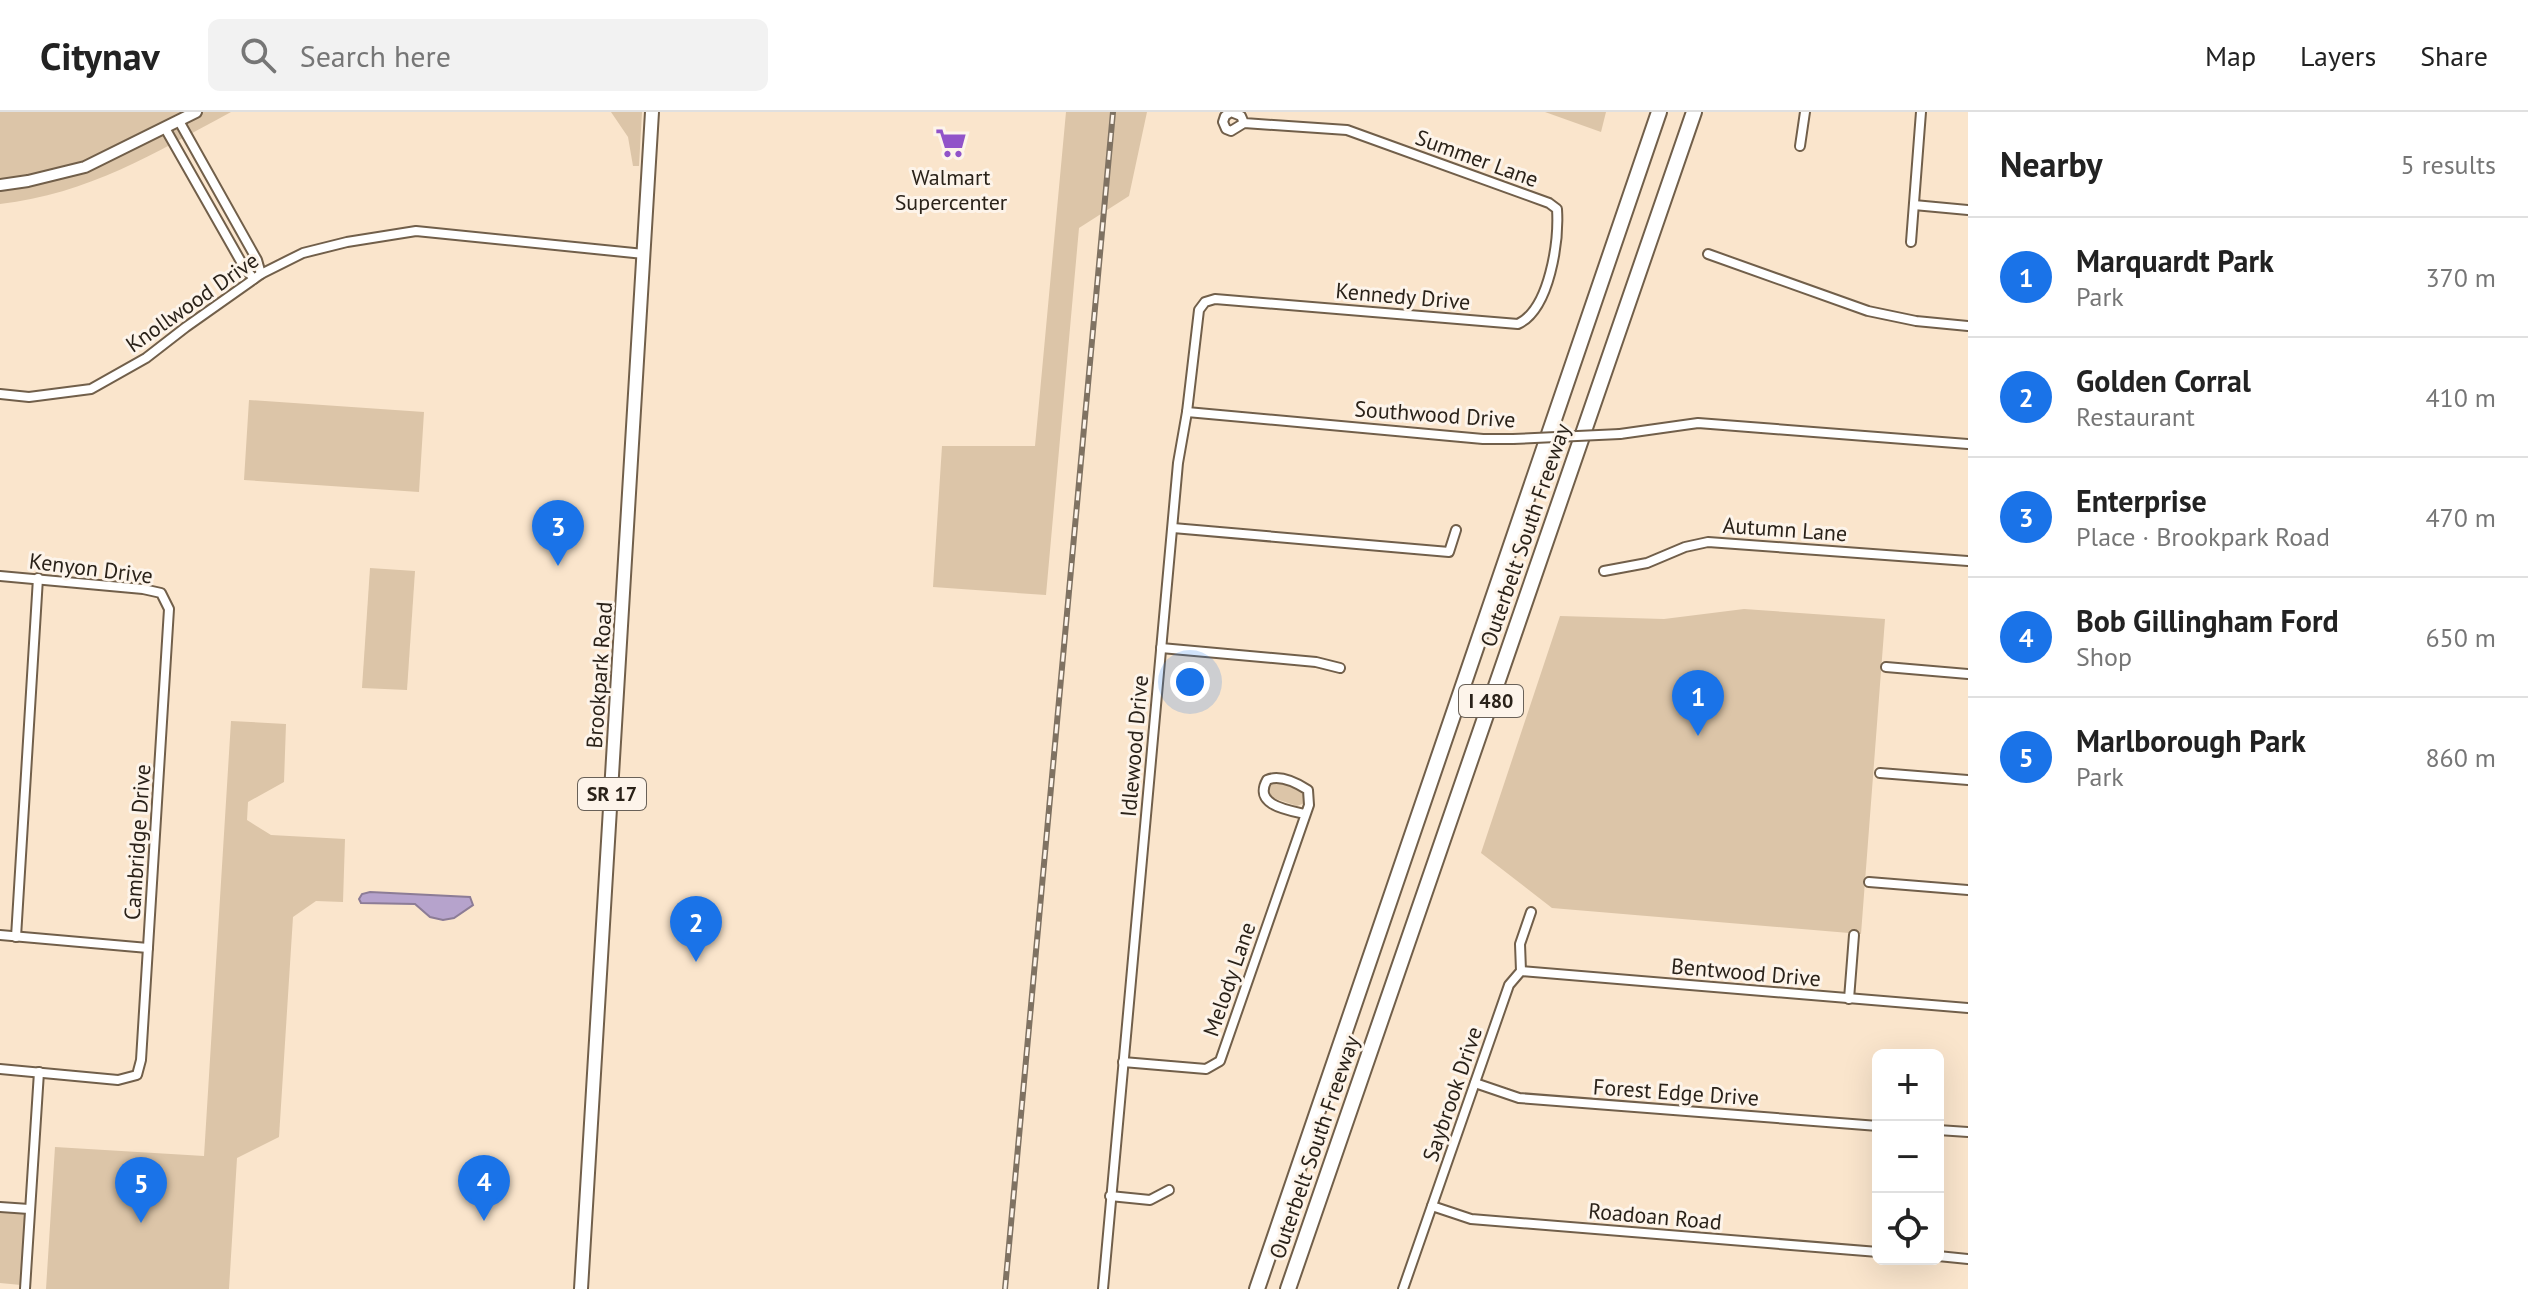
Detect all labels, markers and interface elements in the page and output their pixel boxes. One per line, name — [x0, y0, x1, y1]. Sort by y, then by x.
search box — [208, 19, 768, 91]
text: Citynav — [40, 31, 160, 80]
icon: search — [236, 33, 280, 77]
text: Search here — [300, 36, 451, 75]
text: Map — [2205, 37, 2256, 74]
text: Layers — [2300, 37, 2376, 74]
text: Share — [2420, 37, 2488, 74]
street label: Summer Lane — [1412, 123, 1542, 193]
supermarket icon: Walmart Supercenter — [934, 126, 968, 160]
text: Nearby — [2000, 142, 2102, 186]
text: 5 results — [2401, 148, 2496, 181]
place label: Walmart Supercenter — [895, 163, 1008, 216]
text: Marquardt Park — [2076, 241, 2274, 280]
street label: Knollwood Drive — [120, 246, 264, 358]
text: 1 — [2019, 261, 2033, 294]
text: 370 m — [2425, 261, 2496, 294]
street label: Kennedy Drive — [1334, 276, 1472, 316]
text: Park — [2076, 280, 2124, 313]
text: Golden Corral — [2076, 361, 2251, 400]
text: 2 — [2019, 381, 2033, 414]
text: 410 m — [2425, 381, 2496, 414]
street label: Southwood Drive — [1354, 394, 1516, 434]
text: Restaurant — [2076, 400, 2195, 433]
street label: Outerbelt South Freeway — [1474, 419, 1577, 650]
text: Enterprise — [2076, 481, 2207, 520]
pin: 3 — [532, 500, 584, 566]
text: 3 — [2019, 501, 2033, 534]
text: 470 m — [2425, 501, 2496, 534]
street label: Autumn Lane — [1722, 511, 1848, 547]
text: Place · Brookpark Road — [2076, 520, 2330, 553]
street label: Kenyon Drive — [27, 547, 155, 589]
street label: Brookpark Road — [580, 601, 618, 749]
text: Bob Gillingham Ford — [2076, 601, 2339, 640]
text: 4 — [2019, 621, 2033, 654]
text: 650 m — [2425, 621, 2496, 654]
text: Shop — [2076, 640, 2132, 673]
your location — [1170, 662, 1210, 702]
pin: 1 — [1672, 670, 1724, 736]
street label: Idlewood Drive — [1114, 674, 1154, 818]
road number: I 480 — [1459, 685, 1523, 717]
text: Marlborough Park — [2076, 721, 2306, 760]
text: 5 — [2019, 741, 2033, 774]
text: 860 m — [2425, 741, 2496, 774]
text: Park — [2076, 760, 2124, 793]
street label: Cambridge Drive — [118, 763, 156, 921]
road number: SR 17 — [578, 778, 646, 810]
pin: 2 — [670, 896, 722, 962]
street label: Melody Lane — [1196, 918, 1262, 1040]
street label: Bentwood Drive — [1670, 952, 1822, 992]
street label: Saybrook Drive — [1416, 1023, 1488, 1165]
street label: Outerbelt South Freeway — [1263, 1031, 1366, 1262]
map controls — [1872, 1049, 1944, 1265]
button: + — [1872, 1049, 1944, 1121]
street label: Forest Edge Drive — [1592, 1072, 1760, 1112]
button: − — [1872, 1121, 1944, 1193]
pin: 4 — [458, 1155, 510, 1221]
pin: 5 — [115, 1157, 167, 1223]
button: locate — [1872, 1193, 1944, 1265]
street label: Roadoan Road — [1587, 1196, 1723, 1236]

